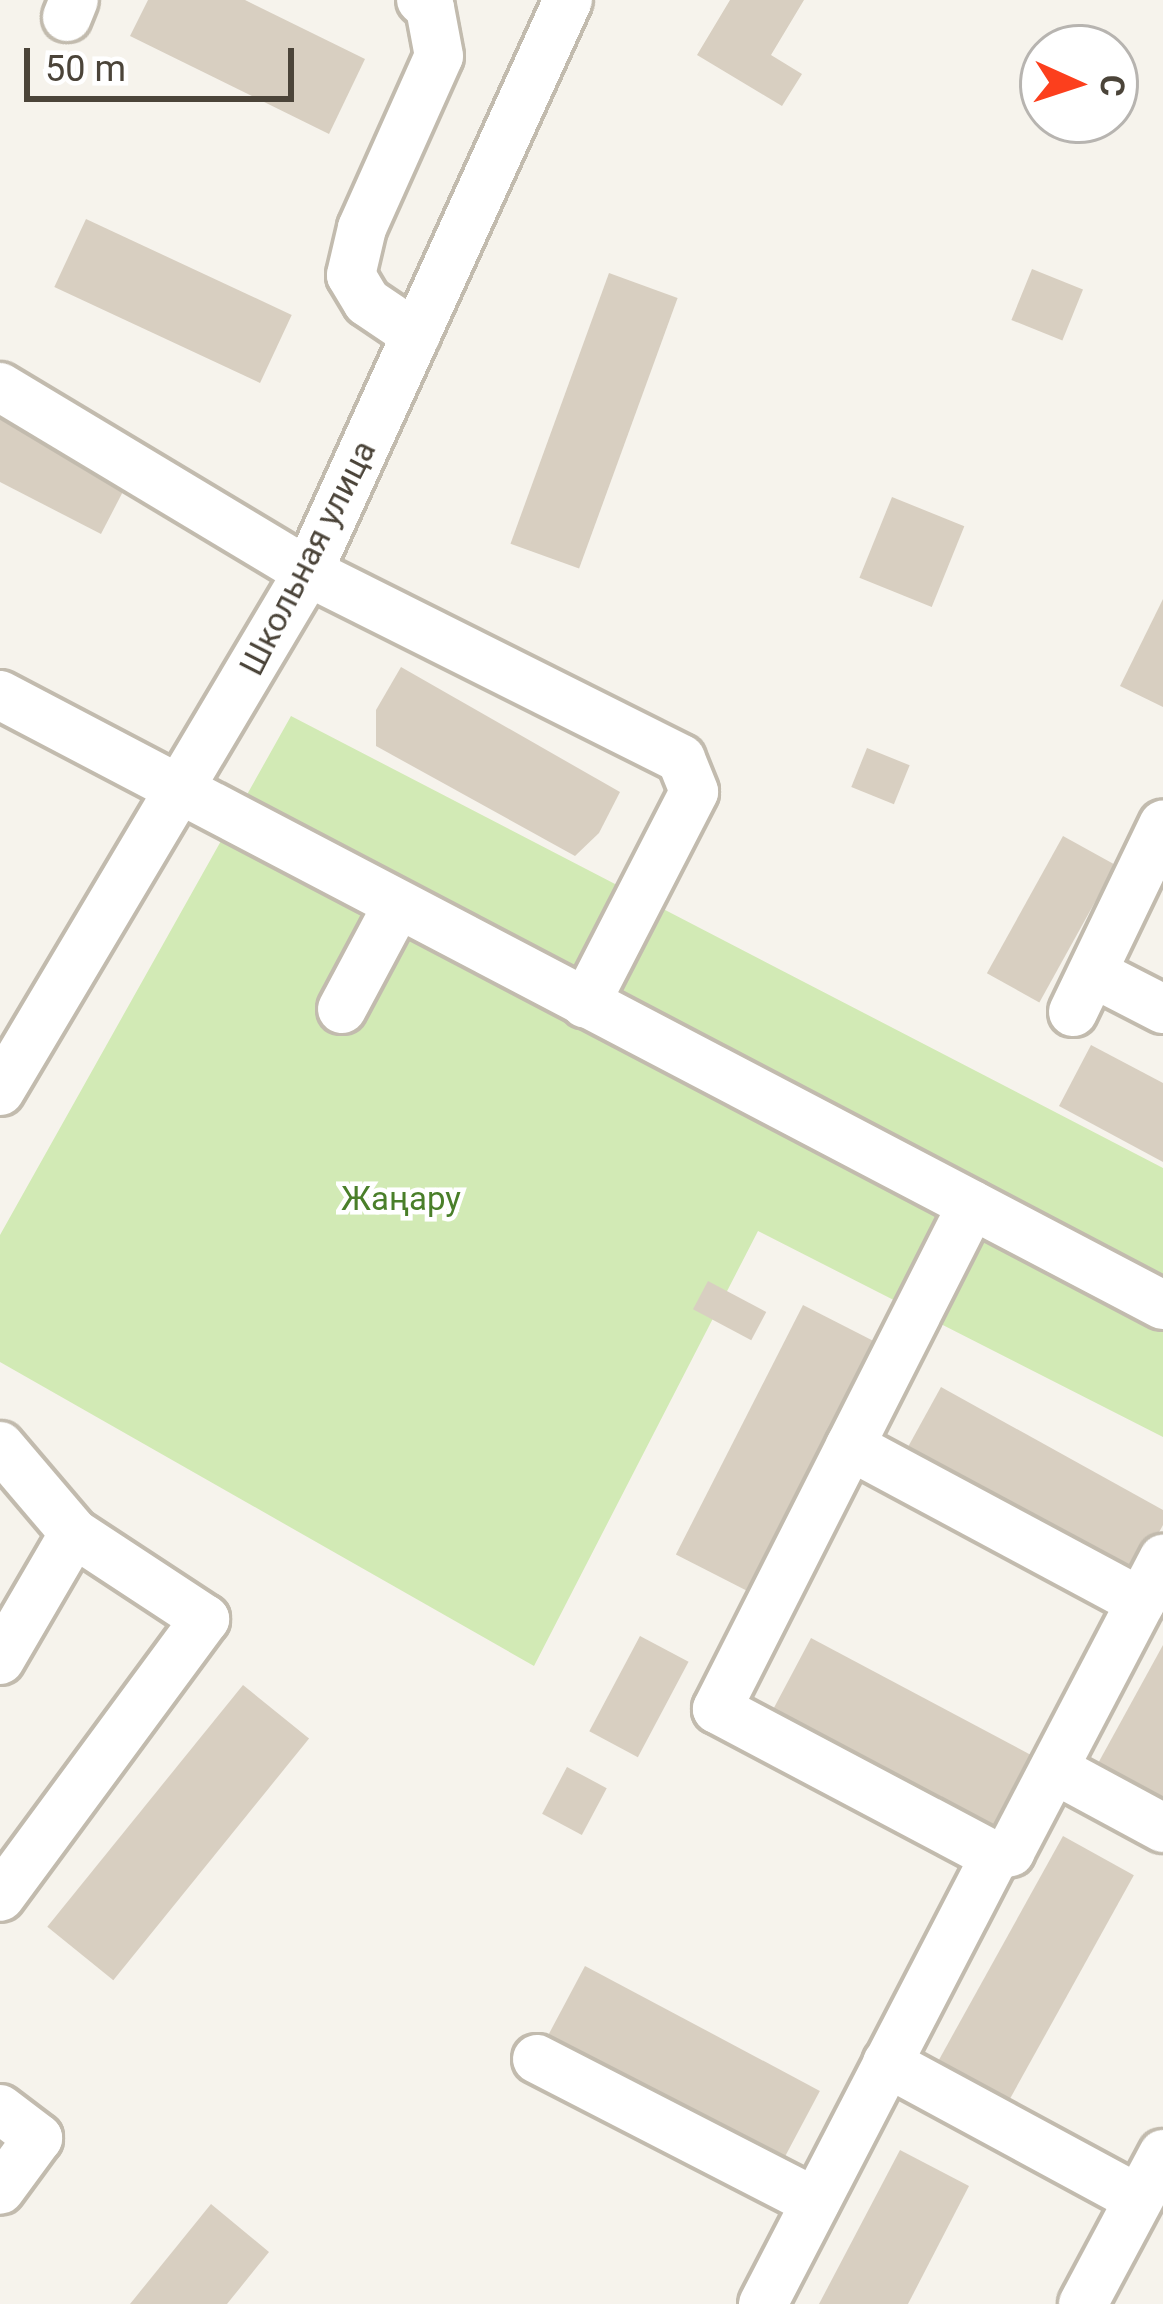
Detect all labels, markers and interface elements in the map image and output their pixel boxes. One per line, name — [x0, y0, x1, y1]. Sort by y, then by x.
scale bar — [30, 24, 300, 98]
north arrow — [1019, 24, 1139, 144]
text: 50 m — [45, 48, 126, 90]
text: С — [1092, 74, 1132, 98]
street label: Школьная улица — [232, 434, 384, 682]
park label: Жаңару — [341, 1179, 461, 1219]

